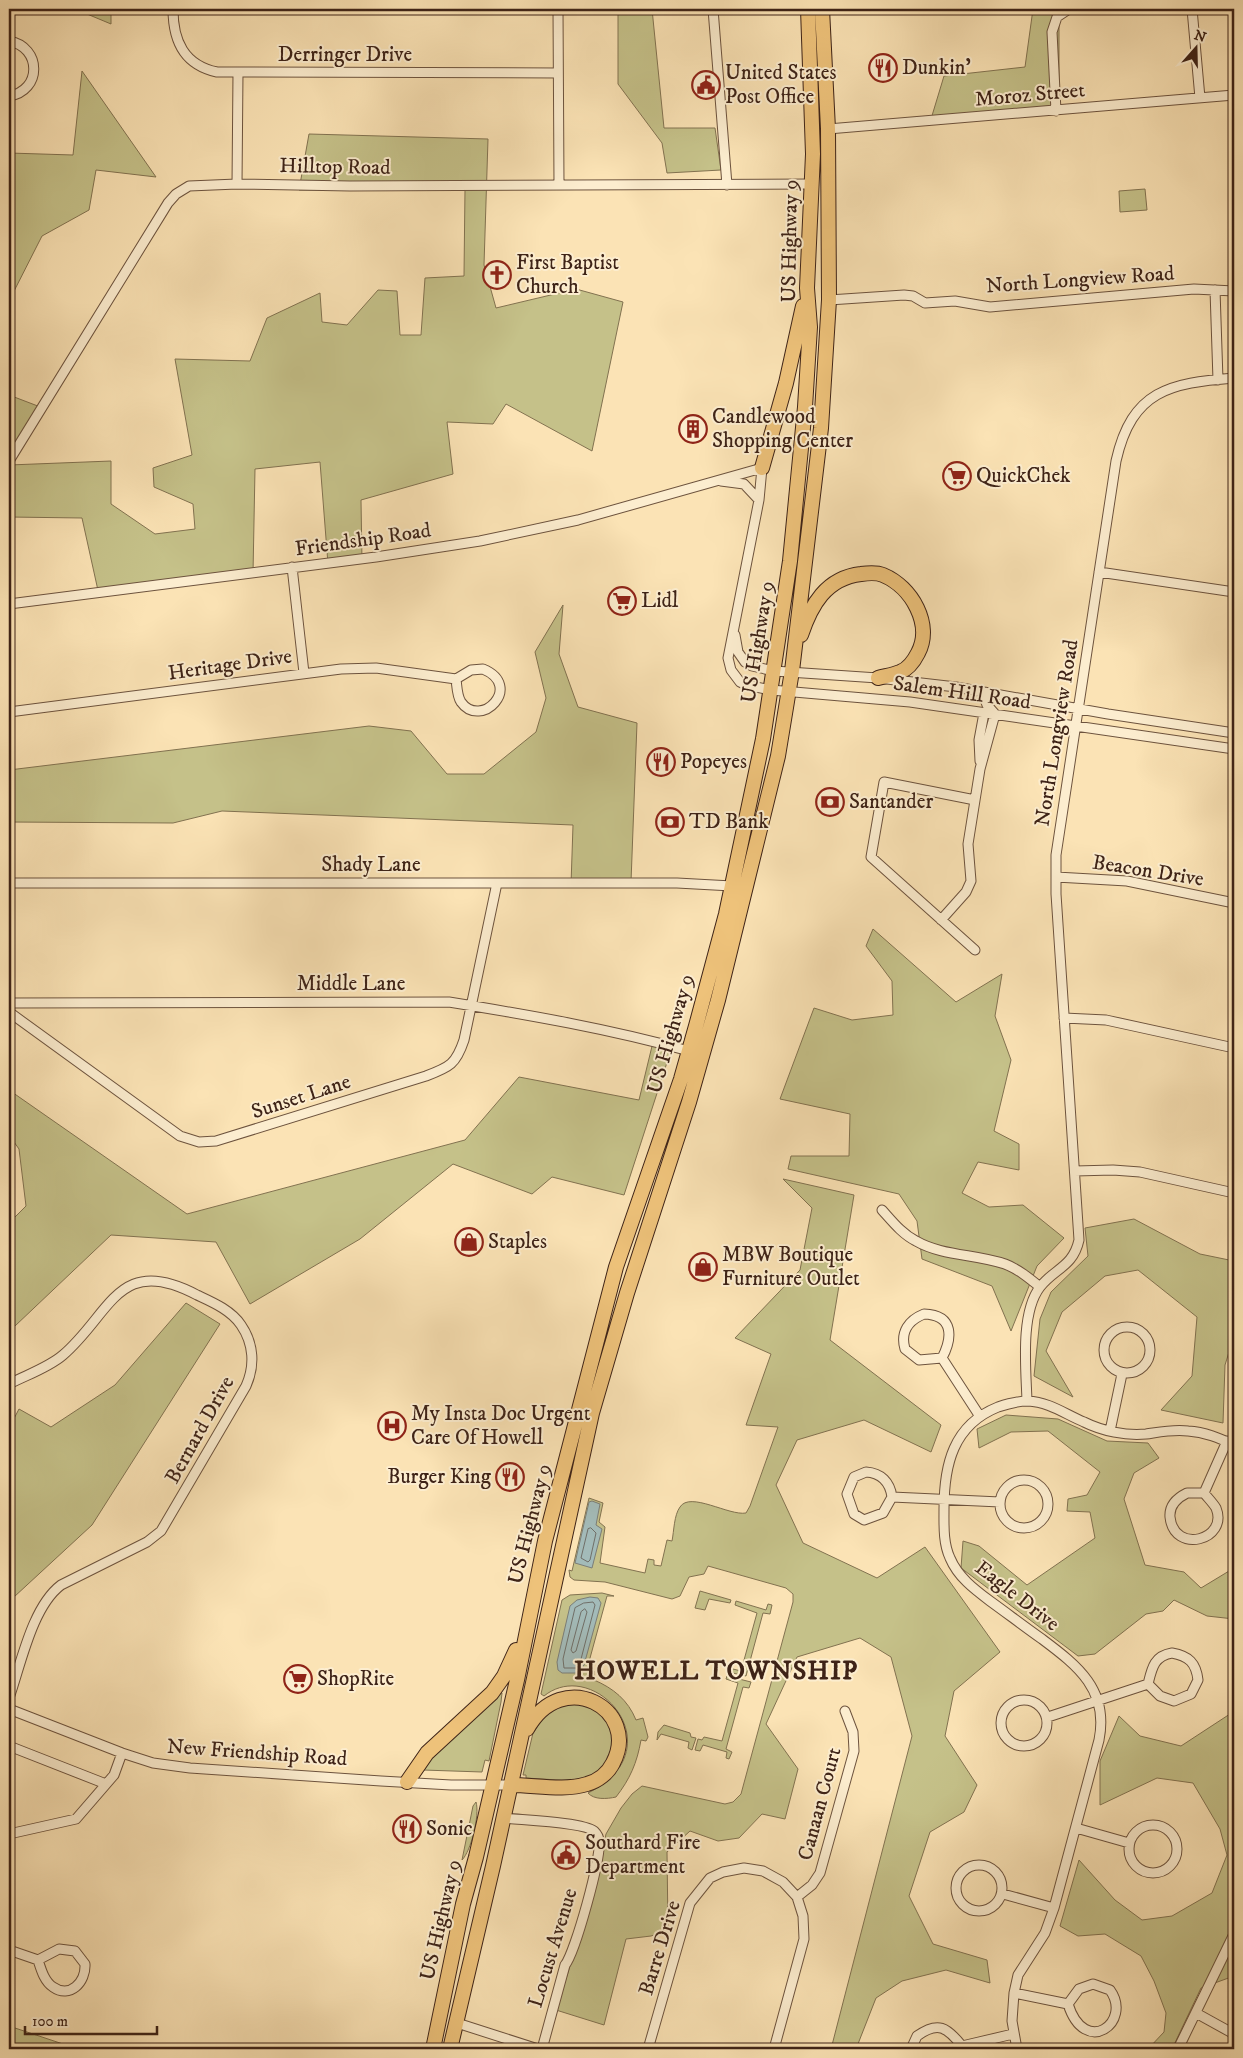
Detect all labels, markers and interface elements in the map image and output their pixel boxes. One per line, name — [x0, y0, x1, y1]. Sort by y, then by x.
north arrow — [1170, 22, 1220, 72]
text: N — [1192, 26, 1209, 47]
street label: Derringer Drive — [278, 42, 412, 68]
restaurant icon: Dunkin' — [868, 53, 898, 83]
place label: Dunkin' — [902, 55, 971, 81]
place label: United States Post Office — [725, 60, 837, 110]
public building icon: United States Post Office — [691, 70, 721, 100]
street label: Moroz Street — [974, 77, 1086, 113]
street label: Hilltop Road — [279, 153, 391, 181]
street label: US Highway 9 — [776, 179, 804, 303]
place label: First Baptist Church — [516, 250, 619, 300]
church icon: First Baptist Church — [482, 260, 512, 290]
street label: North Longview Road — [985, 260, 1176, 300]
place label: Candlewood Shopping Center — [712, 404, 853, 454]
building icon: Candlewood Shopping Center — [678, 414, 708, 444]
supermarket icon: QuickChek — [942, 461, 972, 491]
place label: QuickChek — [976, 463, 1071, 489]
street label: Friendship Road — [293, 518, 433, 562]
street label: US Highway 9 — [736, 579, 780, 705]
supermarket icon: Lidl — [607, 586, 637, 616]
place label: Lidl — [641, 588, 679, 614]
street label: North Longview Road — [1029, 637, 1085, 828]
street label: Heritage Drive — [166, 643, 294, 687]
street label: Salem Hill Road — [891, 670, 1033, 716]
restaurant icon: Popeyes — [646, 747, 676, 777]
place label: Popeyes — [680, 749, 747, 775]
bank icon: Santander — [815, 787, 845, 817]
place label: Santander — [849, 789, 934, 815]
bank icon: TD Bank — [655, 807, 685, 837]
place label: TD Bank — [689, 809, 769, 835]
street label: Beacon Drive — [1090, 849, 1206, 893]
street label: Shady Lane — [321, 852, 421, 878]
street label: Middle Lane — [297, 971, 406, 997]
street label: US Highway 9 — [642, 971, 700, 1097]
street label: Sunset Lane — [248, 1069, 354, 1125]
shop icon: Staples — [454, 1227, 484, 1257]
place label: Staples — [488, 1229, 547, 1255]
place label: MBW Boutique Furniture Outlet — [722, 1242, 860, 1292]
shop icon: MBW Boutique Furniture Outlet — [688, 1252, 718, 1282]
street label: Bernard Drive — [160, 1371, 240, 1488]
place label: My Insta Doc Urgent Care Of Howell — [411, 1401, 591, 1451]
hospital icon: My Insta Doc Urgent Care Of Howell — [377, 1411, 407, 1441]
street label: US Highway 9 — [502, 1461, 558, 1587]
restaurant icon: Burger King — [495, 1462, 525, 1492]
place label: Burger King — [387, 1464, 492, 1490]
street label: Eagle Drive — [970, 1555, 1065, 1637]
district label: HOWELL TOWNSHIP — [574, 1655, 858, 1688]
supermarket icon: ShopRite — [283, 1664, 313, 1694]
place label: ShopRite — [317, 1666, 394, 1692]
street label: New Friendship Road — [166, 1734, 348, 1772]
street label: Canaan Court — [792, 1744, 848, 1863]
restaurant icon: Sonic — [392, 1814, 422, 1844]
place label: Sonic — [426, 1816, 473, 1842]
place label: Southard Fire Department — [585, 1830, 701, 1880]
public building icon: Southard Fire Department — [551, 1840, 581, 1870]
street label: US Highway 9 — [414, 1857, 468, 1983]
street label: Locust Avenue — [523, 1885, 584, 2011]
street label: Barre Drive — [633, 1897, 687, 1999]
scale bar — [25, 2003, 158, 2035]
text: 100 m — [32, 2012, 68, 2031]

